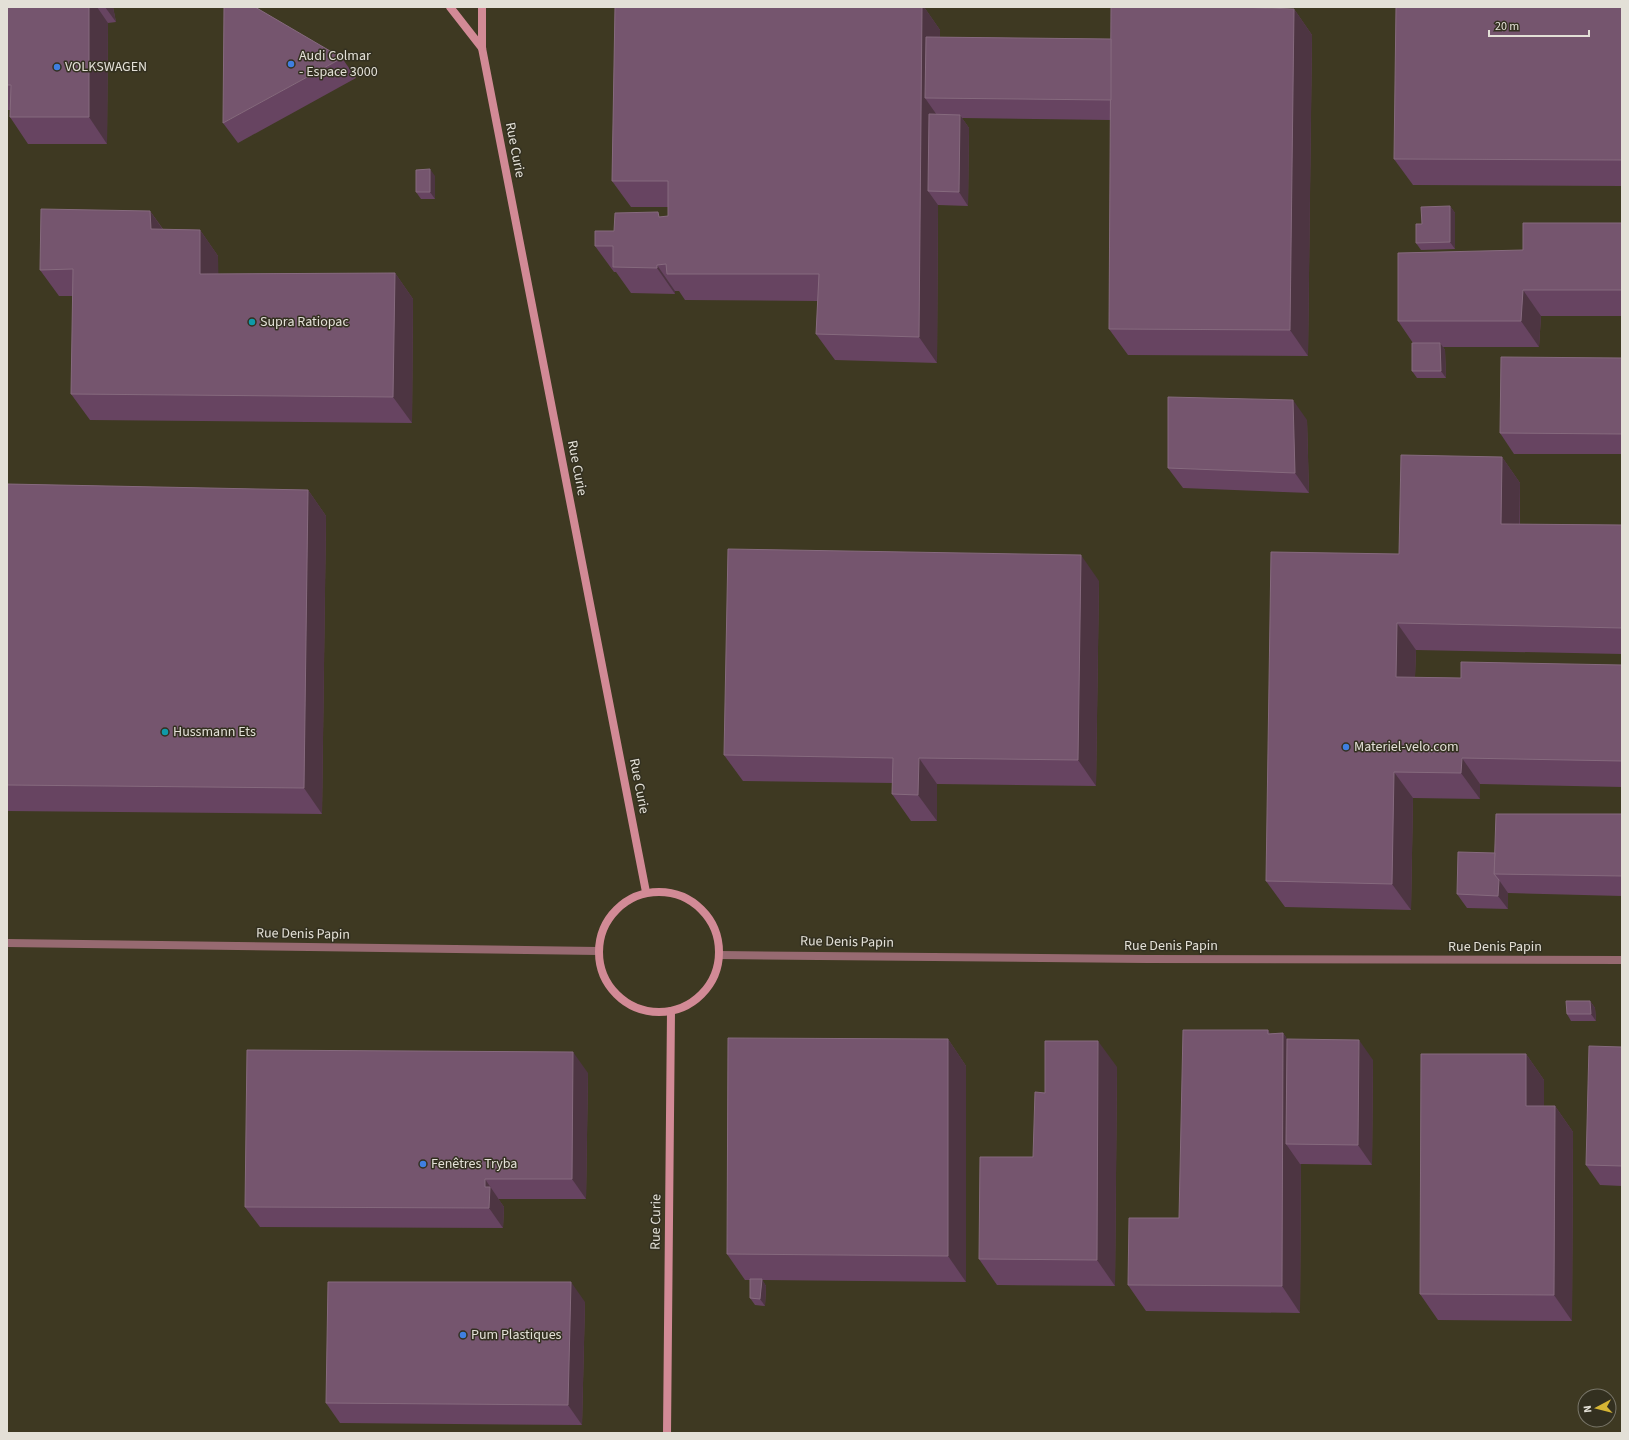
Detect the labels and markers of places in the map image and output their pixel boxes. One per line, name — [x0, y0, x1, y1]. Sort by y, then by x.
place label: Audi Colmar - Espace 3000 — [299, 46, 378, 82]
place label: VOLKSWAGEN — [65, 57, 147, 77]
marker: Audi Colmar - Espace 3000 — [286, 59, 296, 69]
marker: VOLKSWAGEN — [52, 62, 62, 72]
place label: Supra Ratiopac — [260, 312, 349, 332]
marker: Supra Ratiopac — [247, 317, 257, 327]
place label: Hussmann Ets — [173, 722, 256, 742]
marker: Hussmann Ets — [160, 727, 170, 737]
place label: Materiel-velo.com — [1354, 737, 1459, 757]
marker: Materiel-velo.com — [1341, 742, 1351, 752]
place label: Fenêtres Tryba — [431, 1154, 517, 1174]
marker: Fenêtres Tryba — [418, 1159, 428, 1169]
place label: Pum Plastiques — [471, 1325, 562, 1345]
marker: Pum Plastiques — [458, 1330, 468, 1340]

